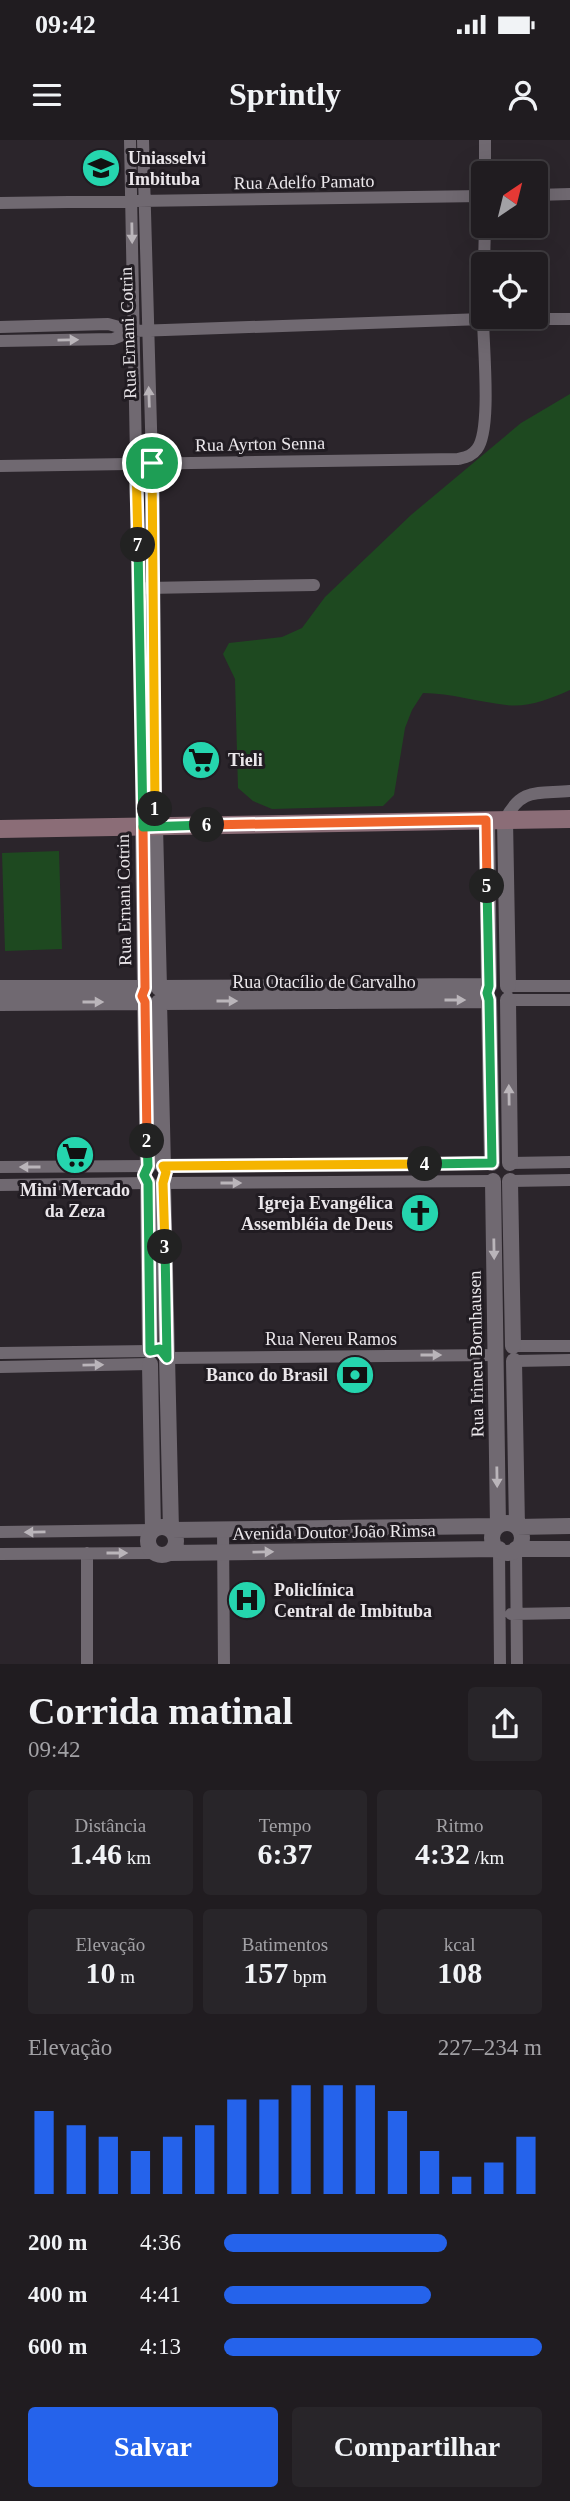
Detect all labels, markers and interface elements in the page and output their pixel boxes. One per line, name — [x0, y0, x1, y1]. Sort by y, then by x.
text: 09:42 — [35, 10, 96, 39]
icon: menu — [28, 76, 66, 114]
text: Sprintly — [229, 76, 341, 112]
icon: person — [504, 76, 542, 114]
school or university icon: Uniasselvi Imbituba — [80, 147, 122, 189]
place label: Uniasselvi Imbituba — [128, 148, 206, 189]
north arrow — [471, 161, 548, 238]
map controls — [471, 161, 548, 329]
street label: Rua Adelfo Pamato — [233, 171, 375, 193]
one-way arrow — [126, 222, 138, 244]
button: locate — [471, 252, 548, 329]
street label: Rua Ernani Cotrin — [116, 267, 140, 399]
one-way arrow — [57, 334, 79, 345]
one-way arrow — [144, 385, 155, 407]
pin — [122, 433, 182, 493]
street label: Rua Ayrton Senna — [195, 433, 325, 455]
icon: arrive — [133, 444, 171, 482]
pin: 7 — [120, 528, 156, 562]
text: 7 — [133, 534, 142, 555]
supermarket icon: Tieli — [180, 739, 222, 781]
place label: Tieli — [228, 750, 263, 770]
pin: 1 — [138, 792, 172, 826]
text: 1 — [150, 798, 159, 819]
pin: 6 — [190, 808, 224, 842]
text: 6 — [202, 814, 211, 835]
street label: Rua Ernani Cotrin — [113, 834, 135, 966]
pin: 5 — [470, 868, 504, 904]
text: 5 — [482, 875, 491, 896]
street label: Rua Otacílio de Carvalho — [232, 972, 416, 992]
one-way arrow — [444, 994, 466, 1006]
one-way arrow — [216, 995, 238, 1007]
one-way arrow — [82, 996, 104, 1008]
one-way arrow — [504, 1083, 515, 1105]
pin: 2 — [130, 1124, 164, 1158]
text: 2 — [142, 1130, 151, 1151]
supermarket icon: Mini Mercado da Zeza — [54, 1134, 96, 1176]
pin: 4 — [408, 1146, 442, 1182]
text: 4 — [420, 1153, 429, 1174]
one-way arrow — [19, 1161, 41, 1173]
one-way arrow — [220, 1177, 242, 1189]
place label: Mini Mercado da Zeza — [20, 1180, 130, 1221]
church icon: Igreja Evangélica Assembléia de Deus — [399, 1192, 441, 1234]
place label: Igreja Evangélica Assembléia de Deus — [241, 1193, 393, 1234]
pin: 3 — [148, 1230, 182, 1264]
text: 3 — [160, 1236, 169, 1257]
one-way arrow — [488, 1238, 500, 1260]
street label: Rua Irineu Bornhausen — [465, 1270, 487, 1438]
street label: Rua Nereu Ramos — [265, 1329, 397, 1349]
one-way arrow — [420, 1350, 442, 1361]
bank icon: Banco do Brasil — [334, 1354, 376, 1396]
one-way arrow — [82, 1360, 104, 1371]
place label: Banco do Brasil — [206, 1365, 328, 1385]
one-way arrow — [492, 1466, 503, 1488]
street label: Avenida Doutor João Rimsa — [232, 1520, 436, 1544]
one-way arrow — [24, 1526, 46, 1538]
one-way arrow — [252, 1546, 274, 1558]
one-way arrow — [106, 1547, 128, 1559]
hospital icon: Policlínica Central de Imbituba — [226, 1579, 268, 1621]
place label: Policlínica Central de Imbituba — [274, 1580, 432, 1621]
button: share — [468, 1687, 542, 1761]
text: Corrida matinal — [28, 1690, 293, 1732]
text: 09:42 — [28, 1737, 80, 1762]
text: Distância — [74, 1815, 146, 1836]
text: Tempo — [259, 1815, 311, 1836]
text: Ritmo — [436, 1815, 483, 1836]
text: 1.46 — [70, 1837, 122, 1870]
text: 6:37 — [257, 1837, 312, 1870]
text: 4:32 — [415, 1837, 470, 1870]
text: km — [122, 1847, 151, 1868]
text: /km — [470, 1847, 504, 1868]
text: Elevação — [76, 1934, 145, 1955]
text: Batimentos — [242, 1934, 328, 1955]
text: kcal — [444, 1934, 475, 1955]
text: 10 — [86, 1956, 116, 1989]
text: 157 — [243, 1956, 288, 1989]
text: 108 — [437, 1956, 482, 1989]
text: m — [116, 1966, 135, 1987]
text: bpm — [288, 1966, 327, 1987]
text: Elevação — [28, 2035, 112, 2060]
text: 227–234 m — [438, 2035, 542, 2060]
text: 200 m — [28, 2230, 87, 2255]
text: 4:36 — [140, 2230, 181, 2255]
text: 400 m — [28, 2282, 87, 2307]
text: 4:41 — [140, 2282, 181, 2307]
text: 600 m — [28, 2334, 87, 2359]
text: 4:13 — [140, 2334, 181, 2359]
button: Salvar — [28, 2407, 278, 2487]
button: Compartilhar — [292, 2407, 542, 2487]

